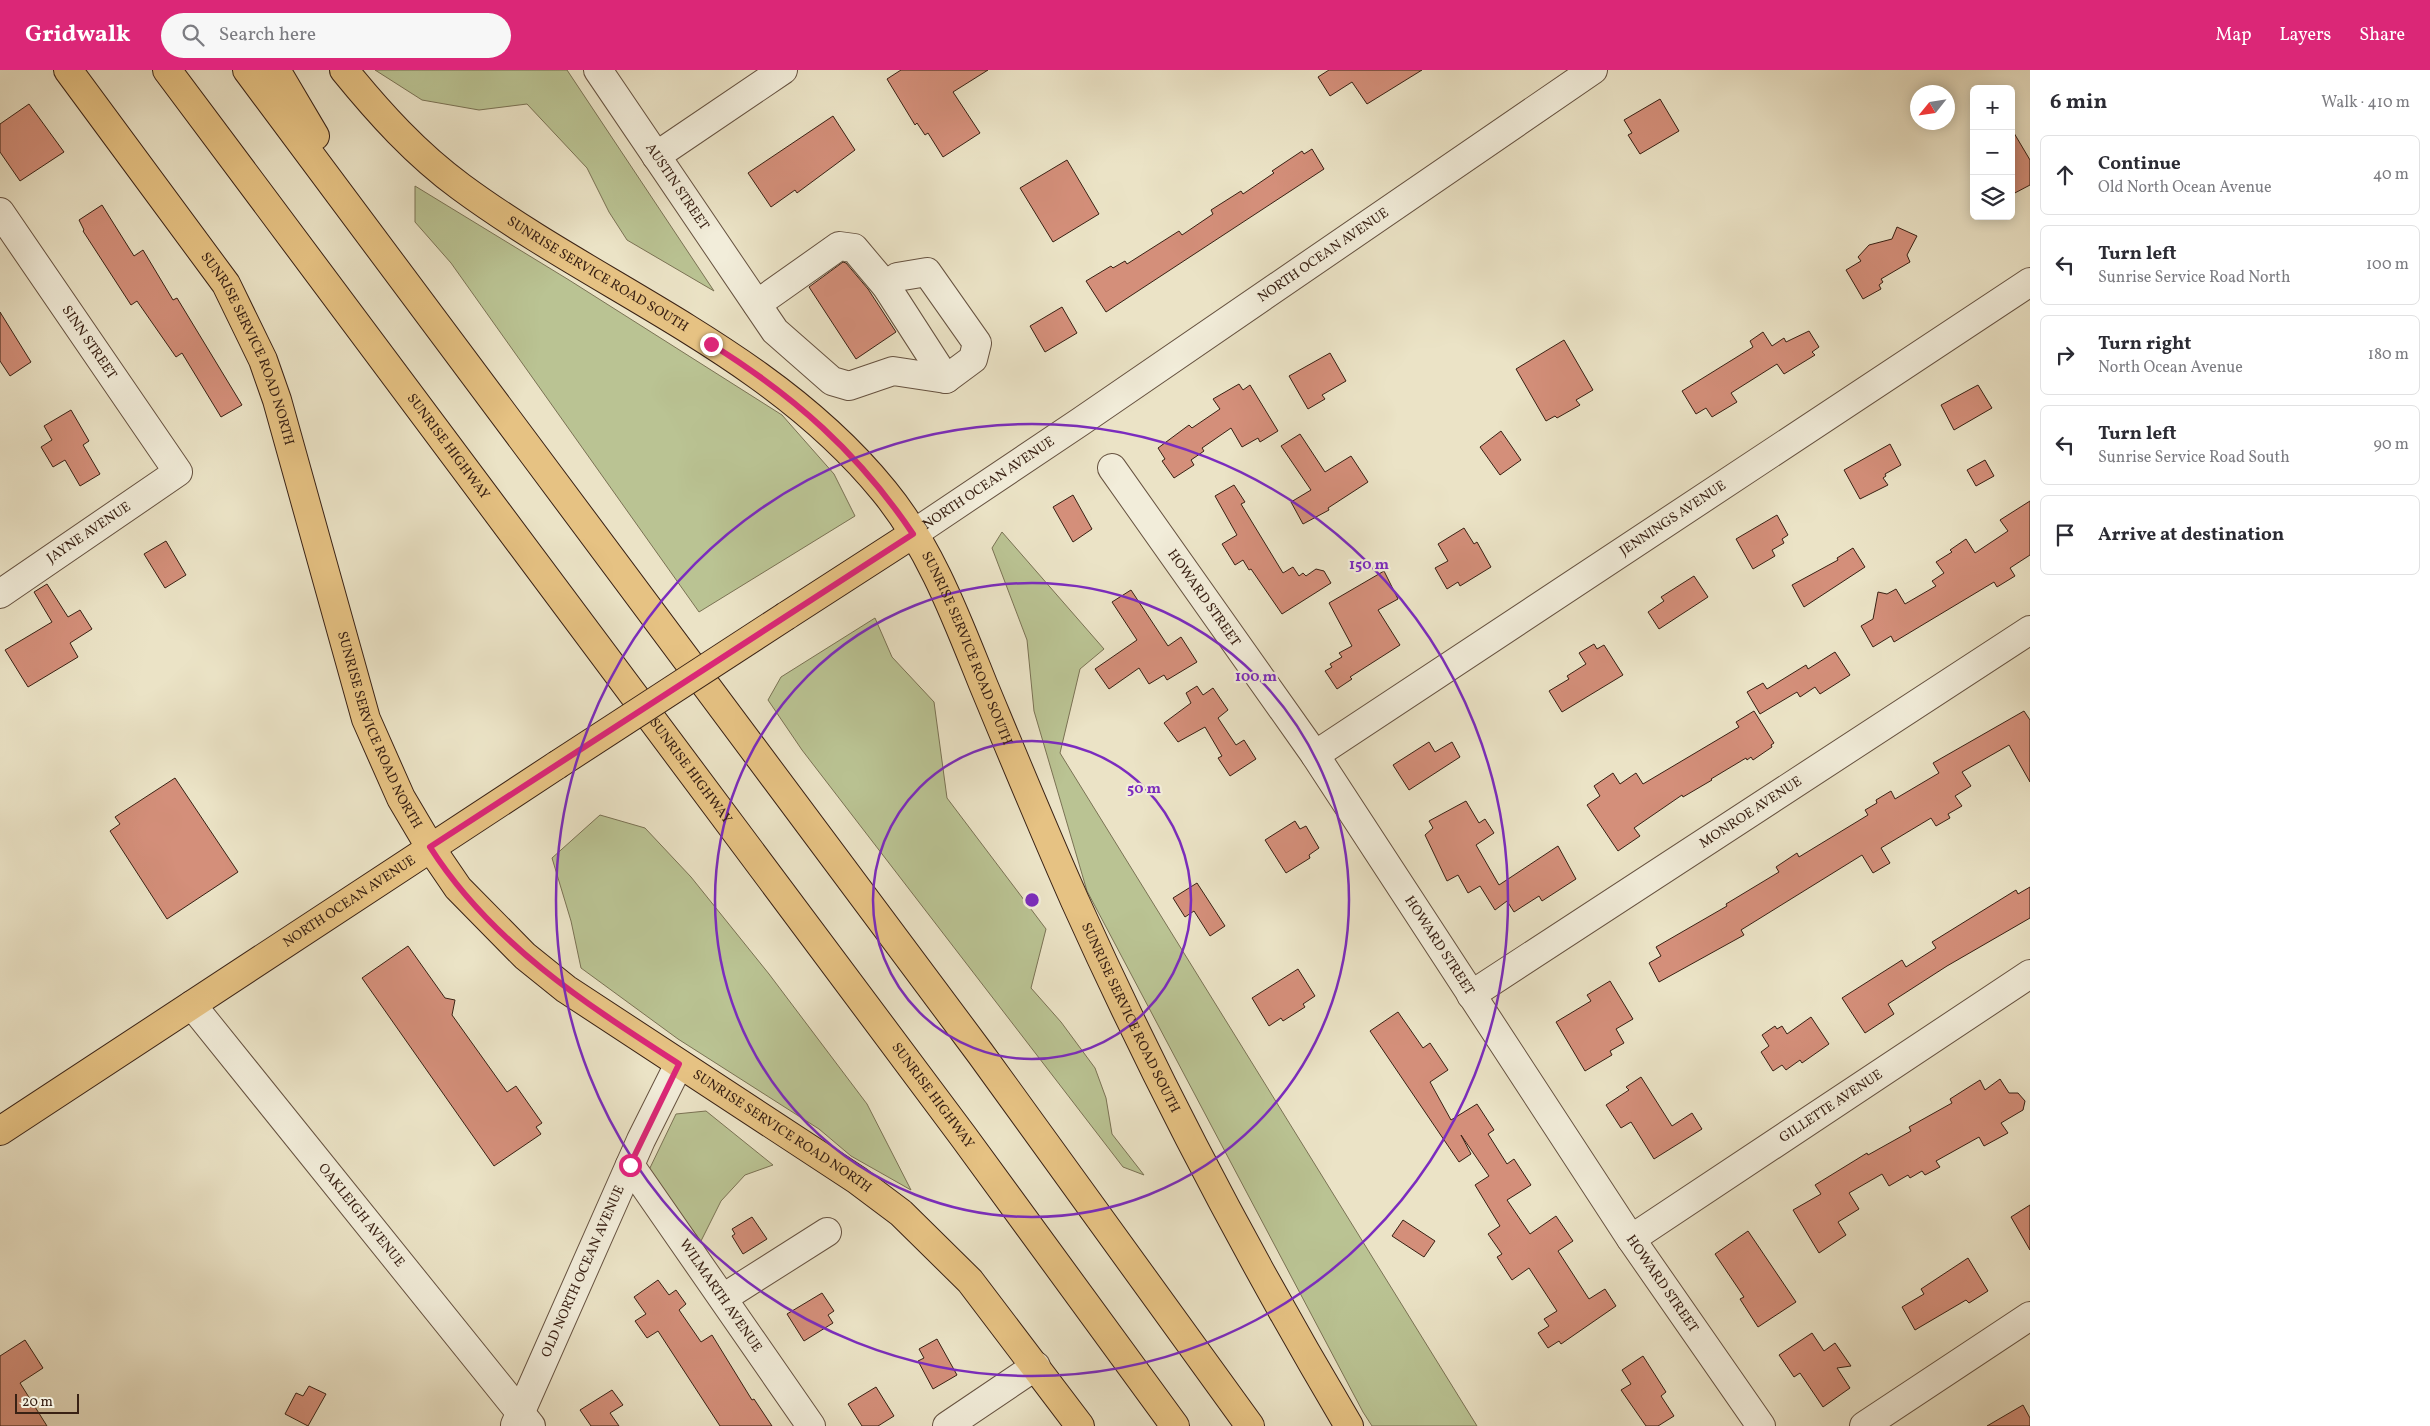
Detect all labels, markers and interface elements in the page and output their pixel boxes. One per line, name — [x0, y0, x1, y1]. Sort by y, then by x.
search box — [161, 13, 511, 58]
text: Gridwalk — [25, 18, 131, 52]
icon: search — [179, 21, 207, 49]
text: Search here — [219, 22, 316, 48]
text: Map — [2215, 23, 2251, 48]
text: Layers — [2279, 23, 2331, 48]
text: Share — [2359, 23, 2405, 48]
north arrow — [1910, 85, 1955, 130]
map controls — [1970, 85, 2015, 220]
button: + — [1970, 85, 2015, 130]
text: 6 min — [2050, 88, 2107, 117]
text: Walk · 410 m — [2321, 92, 2410, 114]
button: − — [1970, 130, 2015, 175]
street label: AUSTIN STREET — [641, 139, 713, 234]
text: Continue — [2098, 151, 2181, 177]
icon: ahead — [2051, 161, 2079, 189]
text: 40 m — [2373, 164, 2409, 186]
button: layers — [1970, 175, 2015, 220]
text: Old North Ocean Avenue — [2098, 177, 2272, 199]
street label: NORTH OCEAN AVENUE — [1254, 203, 1393, 307]
street label: SUNRISE SERVICE ROAD SOUTH — [503, 212, 692, 336]
text: Turn left — [2098, 241, 2177, 267]
street label: SUNRISE SERVICE ROAD NORTH — [196, 248, 299, 447]
icon: left — [2051, 251, 2079, 279]
text: 100 m — [2366, 254, 2409, 276]
text: Sunrise Service Road North — [2098, 267, 2290, 289]
street label: SINN STREET — [57, 302, 121, 383]
text: Turn right — [2098, 331, 2191, 357]
route end — [700, 333, 723, 356]
icon: right — [2051, 341, 2079, 369]
text: 180 m — [2368, 344, 2409, 366]
text: North Ocean Avenue — [2098, 357, 2243, 379]
street label: SUNRISE HIGHWAY — [402, 390, 494, 504]
text: Turn left — [2098, 421, 2177, 447]
icon: left — [2051, 431, 2079, 459]
street label: NORTH OCEAN AVENUE — [919, 432, 1058, 534]
text: 90 m — [2373, 434, 2409, 456]
text: Sunrise Service Road South — [2098, 447, 2290, 469]
street label: JENNINGS AVENUE — [1616, 476, 1730, 560]
street label: JAYNE AVENUE — [43, 498, 135, 568]
icon: arrive — [2051, 521, 2079, 549]
text: Arrive at destination — [2098, 522, 2284, 548]
street label: HOWARD STREET — [1163, 545, 1245, 650]
street label: SUNRISE SERVICE ROAD SOUTH — [917, 548, 1017, 748]
text: 150 m — [1349, 555, 1389, 576]
street label: SUNRISE SERVICE ROAD NORTH — [333, 629, 426, 832]
text: 100 m — [1235, 667, 1278, 688]
street label: SUNRISE HIGHWAY — [645, 714, 736, 828]
street label: MONROE AVENUE — [1696, 772, 1806, 853]
text: 50 m — [1127, 779, 1161, 800]
street label: NORTH OCEAN AVENUE — [279, 851, 419, 952]
centre of rings — [1023, 891, 1041, 909]
street label: HOWARD STREET — [1400, 892, 1479, 999]
street label: SUNRISE SERVICE ROAD SOUTH — [1077, 920, 1184, 1116]
street label: SUNRISE HIGHWAY — [887, 1039, 979, 1153]
street label: SUNRISE SERVICE ROAD NORTH — [689, 1065, 876, 1197]
street label: GILLETTE AVENUE — [1776, 1065, 1886, 1147]
route start — [619, 1154, 642, 1177]
street label: OAKLEIGH AVENUE — [314, 1159, 409, 1271]
street label: OLD NORTH OCEAN AVENUE — [537, 1182, 629, 1360]
street label: HOWARD STREET — [1621, 1231, 1703, 1336]
street label: WILMARTH AVENUE — [675, 1235, 766, 1356]
scale bar — [15, 1391, 79, 1414]
text: 20 m — [22, 1393, 53, 1412]

